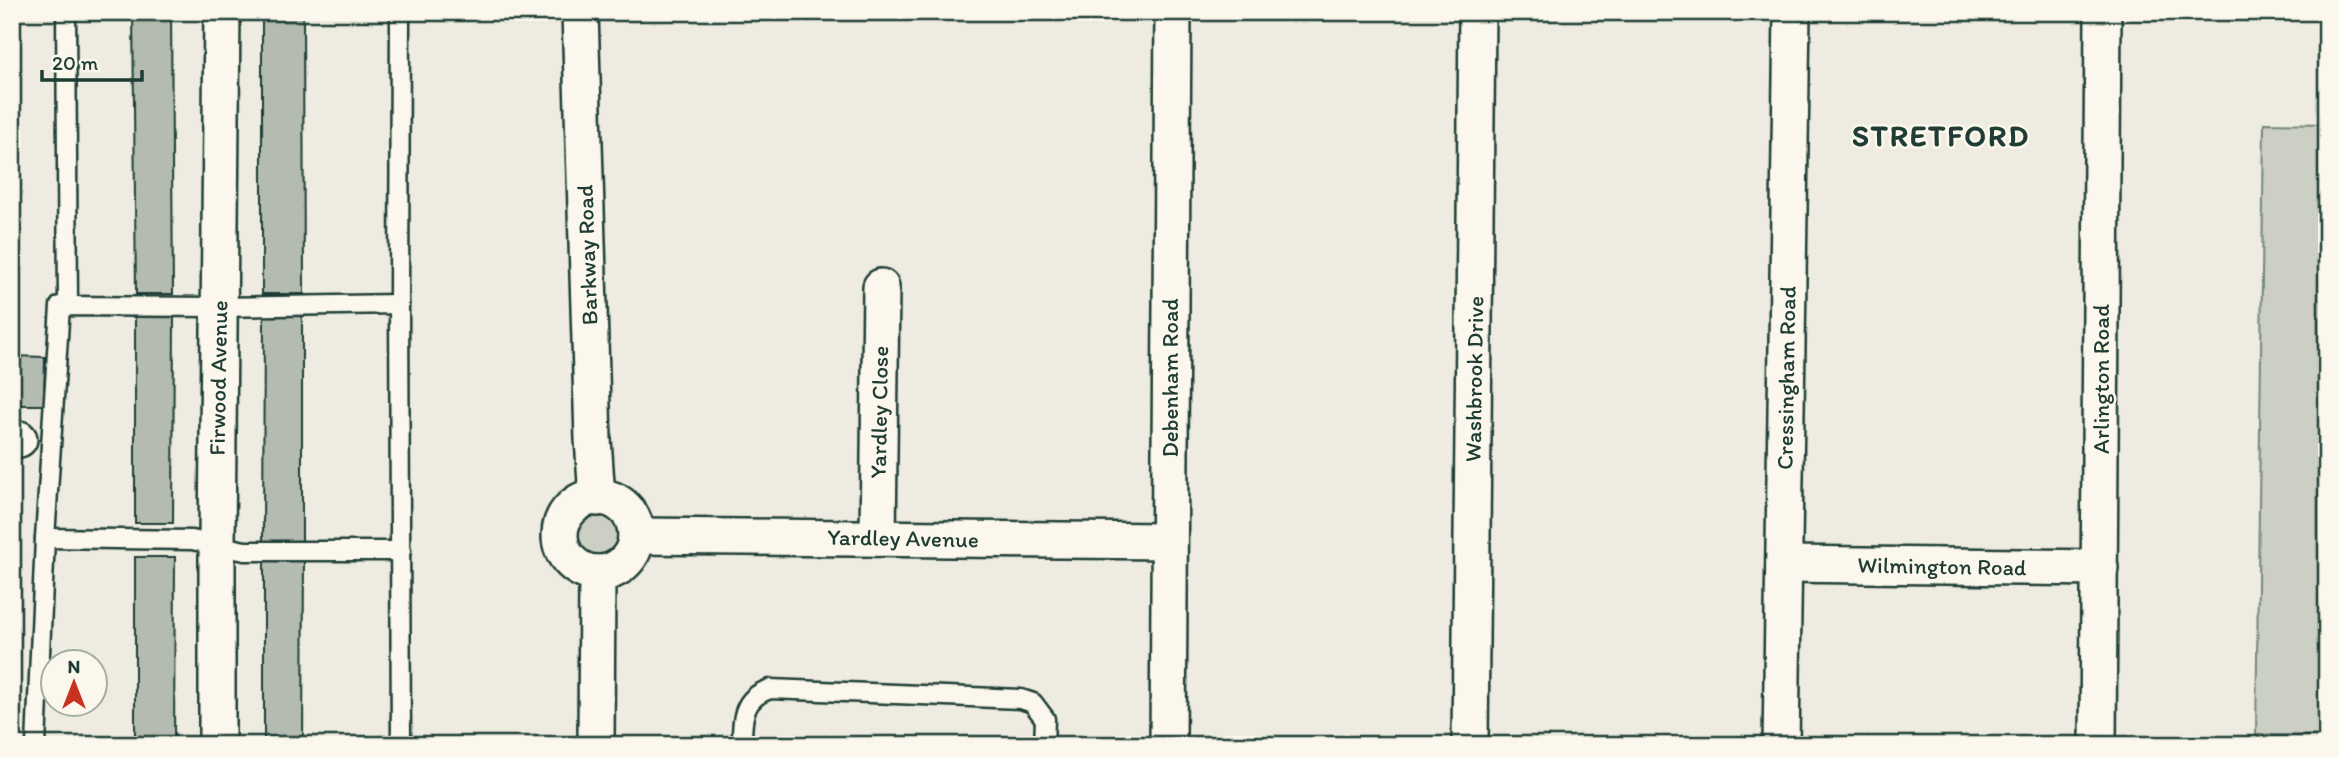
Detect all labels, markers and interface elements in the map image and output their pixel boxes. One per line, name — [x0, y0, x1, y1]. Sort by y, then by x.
scale bar — [42, 38, 142, 82]
text: 20 m — [52, 50, 99, 75]
district label: STRETFORD — [1852, 117, 2030, 154]
street label: Barkway Road — [571, 184, 603, 326]
street label: Cressingham Road — [1770, 286, 1802, 470]
street label: Washbrook Drive — [1459, 296, 1489, 462]
street label: Debenham Road — [1156, 298, 1184, 458]
street label: Firwood Avenue — [203, 300, 233, 456]
street label: Arlington Road — [2087, 304, 2115, 454]
street label: Yardley Close — [864, 345, 894, 479]
street label: Yardley Avenue — [827, 523, 979, 553]
street label: Wilmington Road — [1857, 551, 2027, 581]
north arrow — [38, 648, 108, 718]
text: N — [68, 655, 80, 678]

